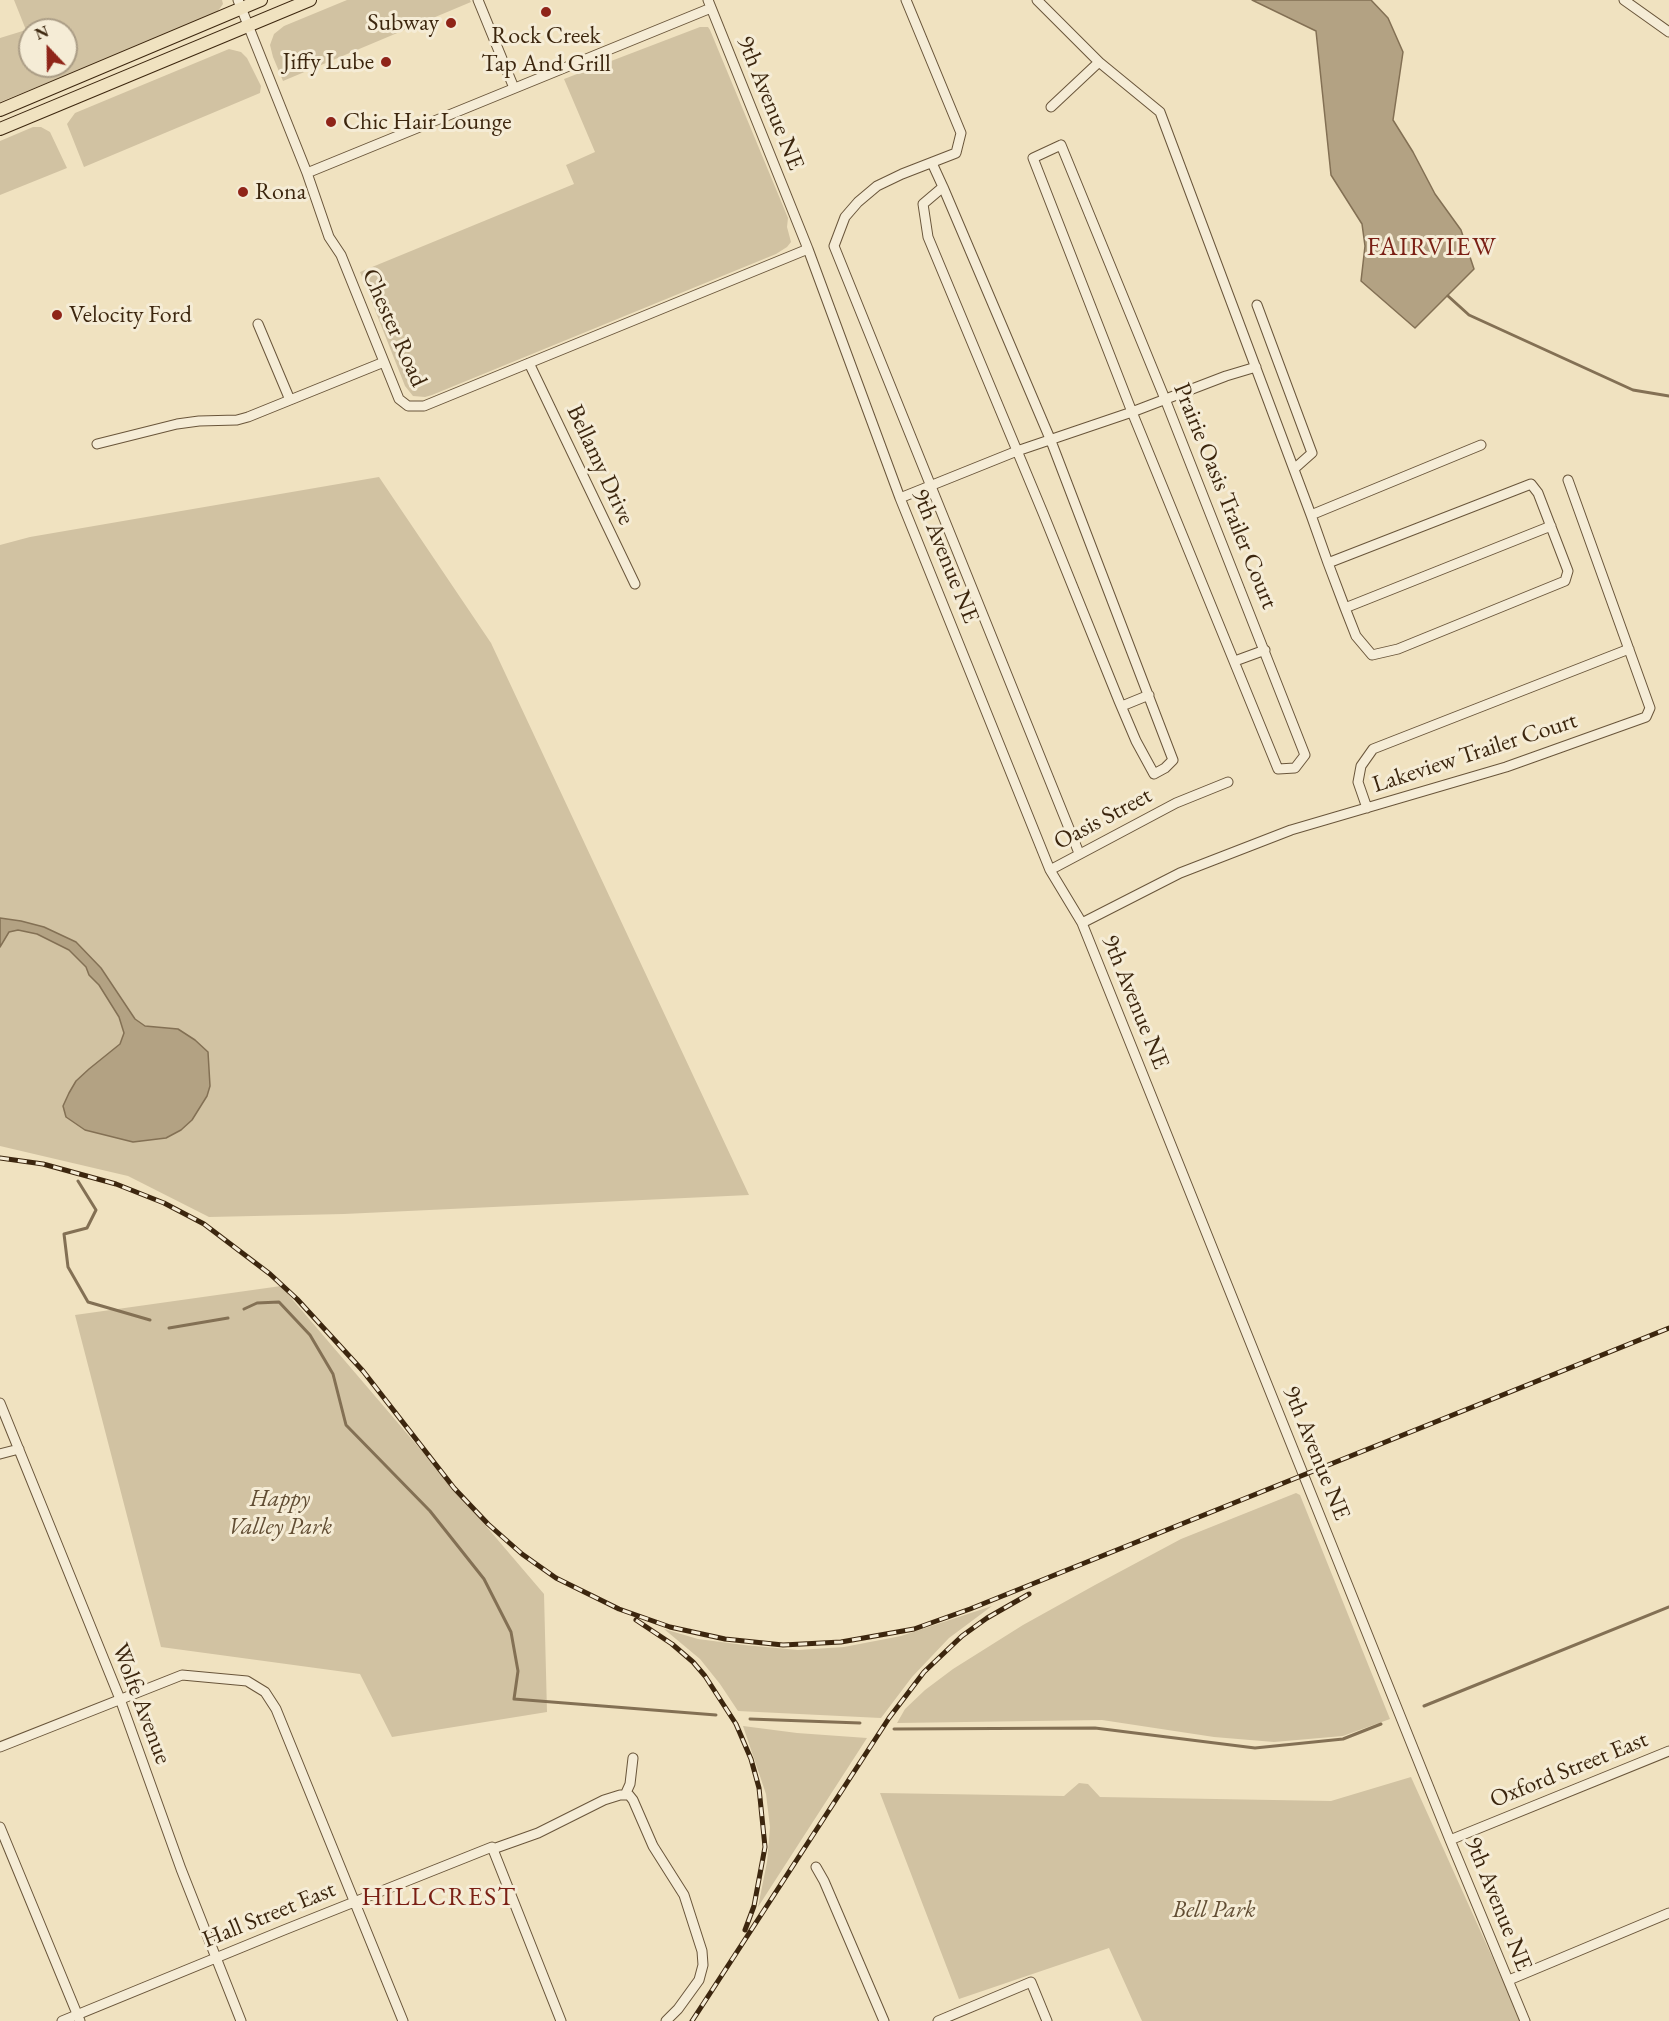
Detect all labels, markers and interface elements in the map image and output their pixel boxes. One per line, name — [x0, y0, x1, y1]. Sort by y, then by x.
marker: Rock Creek Tap And Grill — [539, 5, 553, 19]
place label: Subway — [367, 9, 439, 37]
marker: Subway — [444, 16, 458, 30]
north arrow — [18, 18, 78, 78]
text: N — [32, 21, 52, 45]
place label: Rock Creek Tap And Grill — [481, 22, 611, 78]
street label: 9th Avenue NE — [730, 32, 810, 174]
place label: Jiffy Lube — [282, 48, 374, 76]
marker: Jiffy Lube — [379, 55, 393, 69]
place label: Chic Hair Lounge — [343, 108, 512, 136]
marker: Chic Hair Lounge — [324, 115, 338, 129]
place label: Rona — [255, 178, 306, 206]
marker: Rona — [236, 185, 250, 199]
district label: FAIRVIEW — [1367, 232, 1497, 264]
street label: Chester Road — [355, 264, 433, 392]
place label: Velocity Ford — [69, 301, 192, 329]
marker: Velocity Ford — [50, 308, 64, 322]
street label: Prairie Oasis Trailer Court — [1166, 379, 1284, 613]
street label: Bellamy Drive — [560, 401, 640, 529]
street label: 9th Avenue NE — [905, 485, 985, 627]
street label: Lakeview Trailer Court — [1369, 706, 1581, 800]
street label: Oasis Street — [1049, 781, 1157, 857]
street label: 9th Avenue NE — [1095, 931, 1175, 1073]
street label: 9th Avenue NE — [1276, 1382, 1356, 1524]
park label: Happy Valley Park — [228, 1485, 332, 1541]
street label: Wolfe Avenue — [105, 1640, 177, 1768]
street label: Oxford Street East — [1486, 1725, 1652, 1815]
street label: 9th Avenue NE — [1458, 1833, 1538, 1975]
street label: Hall Street East — [198, 1875, 340, 1955]
district label: HILLCREST — [362, 1882, 516, 1914]
park label: Bell Park — [1172, 1896, 1256, 1924]

